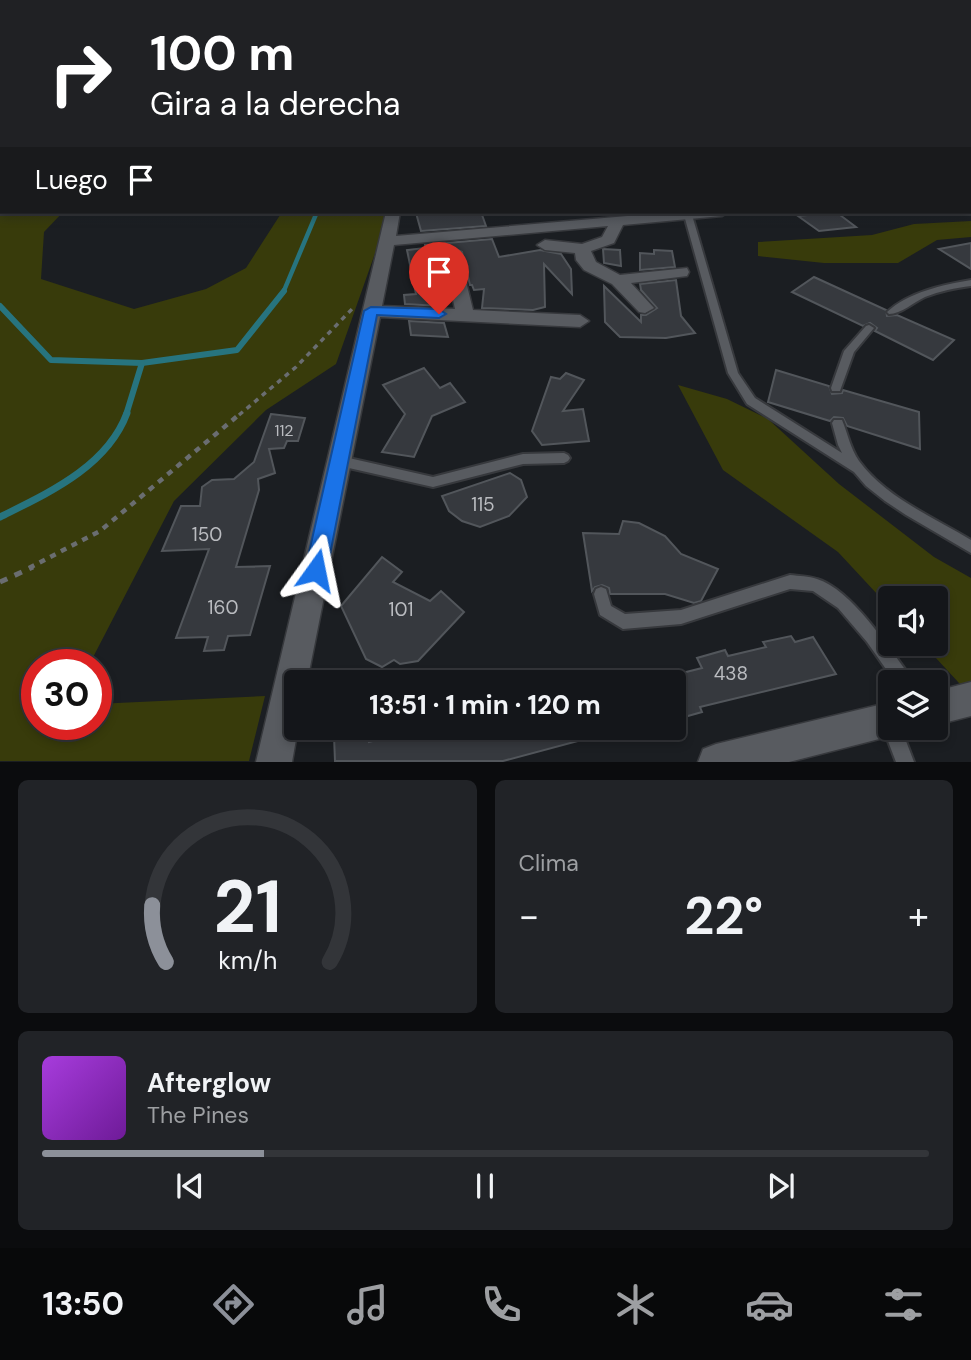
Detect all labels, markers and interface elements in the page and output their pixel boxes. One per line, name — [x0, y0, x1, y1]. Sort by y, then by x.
text: 100 m — [150, 21, 294, 85]
icon: right — [35, 28, 126, 119]
text: Gira a la derecha — [150, 83, 400, 125]
icon: arrive — [122, 161, 160, 199]
text: Luego — [35, 163, 108, 197]
pin — [409, 242, 469, 314]
icon: arrive — [420, 253, 458, 291]
house number: 112 — [274, 420, 294, 441]
house number: 115 — [471, 492, 495, 517]
house number: 150 — [192, 522, 222, 547]
position arrow — [279, 533, 353, 607]
map controls — [878, 586, 948, 740]
button: sound — [878, 586, 948, 656]
house number: 160 — [208, 595, 238, 620]
house number: 101 — [389, 597, 413, 622]
speed limit sign: 30 — [21, 649, 112, 740]
house number: 438 — [714, 661, 748, 686]
button: layers — [878, 670, 948, 740]
text: 13:51 · 1 min · 120 m — [369, 688, 601, 722]
text: Clima — [519, 848, 579, 878]
text: 21 — [213, 861, 282, 956]
text: 22° — [684, 882, 763, 950]
text: − — [519, 891, 539, 941]
text: + — [908, 891, 929, 941]
text: km/h — [218, 944, 277, 977]
text: Afterglow — [147, 1066, 271, 1100]
text: The Pines — [147, 1100, 249, 1130]
icon: previous — [171, 1167, 209, 1205]
icon: pause — [466, 1167, 504, 1205]
icon: next — [762, 1167, 800, 1205]
icon: directions — [209, 1280, 258, 1329]
icon: music — [343, 1280, 392, 1329]
icon: phone — [477, 1280, 526, 1329]
icon: climate — [611, 1280, 660, 1329]
icon: car — [745, 1280, 794, 1329]
icon: filters — [879, 1280, 928, 1329]
text: 13:50 — [43, 1283, 124, 1325]

